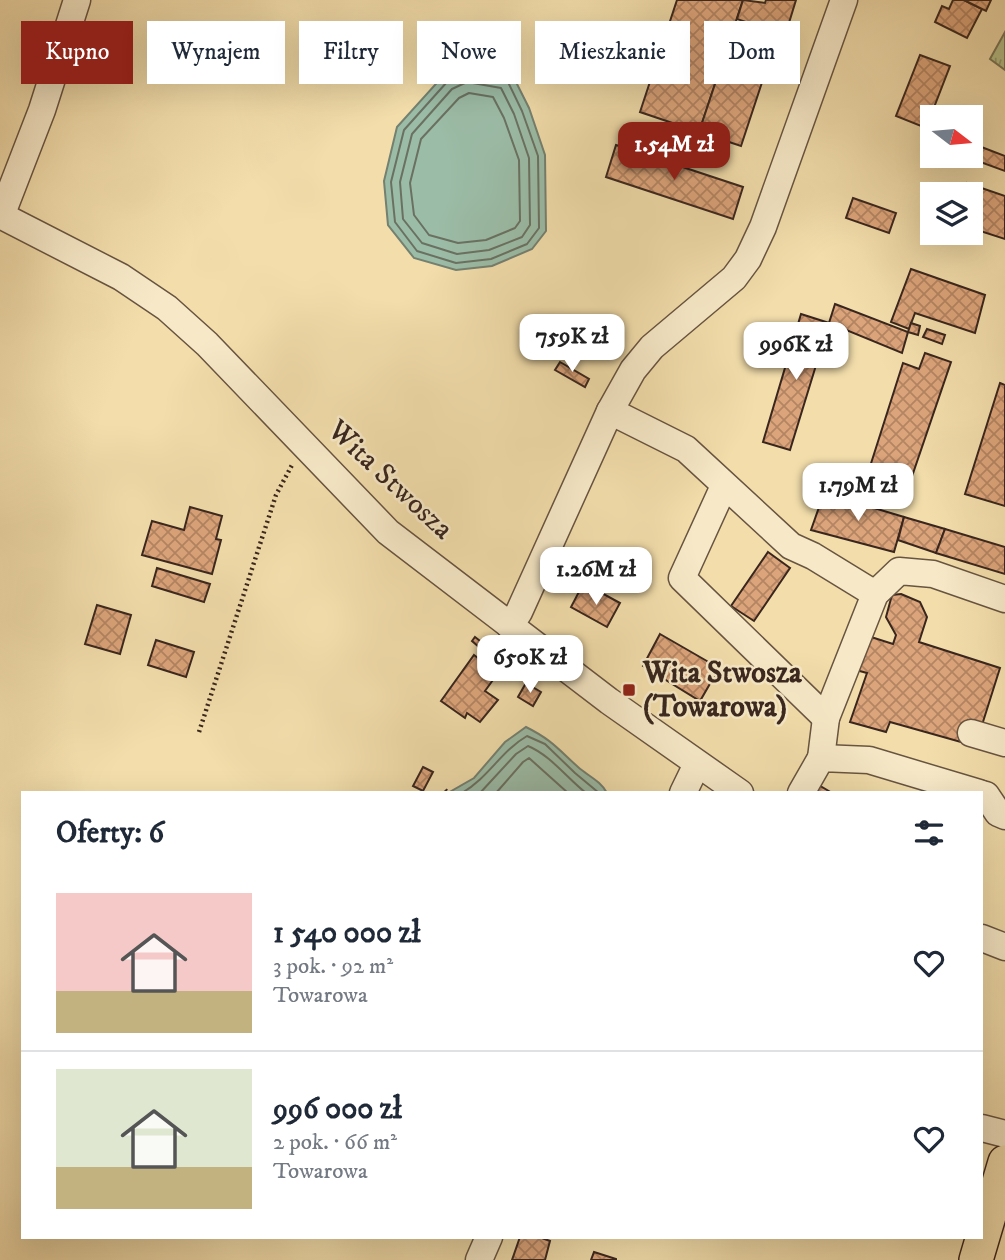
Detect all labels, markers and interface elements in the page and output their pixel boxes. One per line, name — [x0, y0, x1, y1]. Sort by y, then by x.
chip: Kupno — [21, 21, 133, 84]
chip: Wynajem — [147, 21, 285, 84]
chip: Filtry — [299, 21, 403, 84]
chip: Nowe — [417, 21, 521, 84]
chip: Mieszkanie — [535, 21, 690, 84]
chip: Dom — [704, 21, 800, 84]
north arrow — [920, 105, 984, 168]
map controls — [920, 105, 983, 245]
pin: 1.54M zł — [602, 122, 746, 182]
text: 1.54M zł — [634, 130, 714, 159]
button: layers — [920, 182, 983, 245]
pin: 759K zł — [507, 314, 637, 374]
text: 759K zł — [536, 322, 608, 351]
pin: 996K zł — [731, 322, 861, 382]
text: 996K zł — [760, 330, 832, 359]
street label: Wita Stwosza — [319, 412, 461, 548]
pin: 1.79M zł — [786, 463, 930, 523]
text: 1.79M zł — [819, 471, 897, 500]
pin: 1.26M zł — [524, 548, 668, 607]
text: 1.26M zł — [556, 555, 636, 584]
pin: 650K zł — [465, 636, 595, 695]
text: 650K zł — [493, 643, 567, 672]
place label: Wita Stwosza (Towarowa) — [642, 655, 803, 726]
marker: Wita Stwosza (Towarowa) — [621, 682, 637, 698]
icon: filters — [910, 814, 948, 852]
text: Oferty: 6 — [56, 815, 164, 852]
text: 1 540 000 zł — [273, 915, 420, 952]
icon: home — [112, 921, 196, 1005]
icon: heart — [910, 944, 948, 982]
text: 3 pok. · 92 m² — [273, 952, 393, 981]
text: Towarowa — [273, 981, 368, 1010]
text: 996 000 zł — [273, 1091, 402, 1128]
icon: home — [112, 1097, 196, 1181]
icon: heart — [910, 1120, 948, 1158]
text: 2 pok. · 66 m² — [273, 1128, 397, 1157]
text: Towarowa — [273, 1157, 368, 1186]

